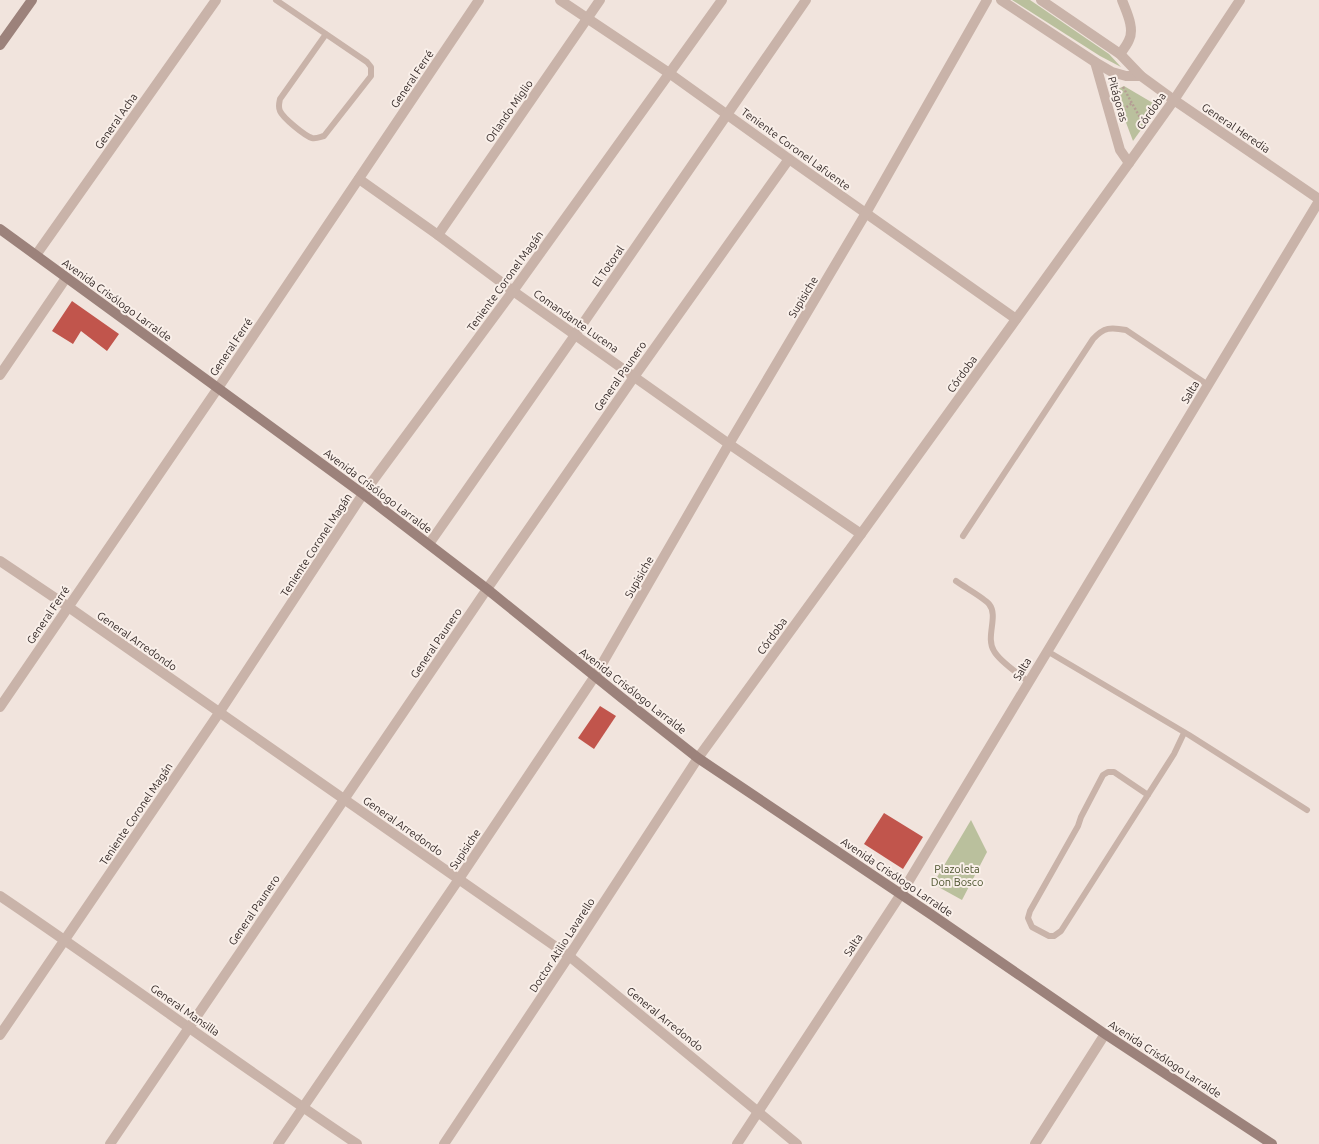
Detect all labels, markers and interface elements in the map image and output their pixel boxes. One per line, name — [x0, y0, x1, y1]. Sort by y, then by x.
street label: General Ferré — [388, 48, 436, 110]
street label: Pitágoras — [1106, 75, 1130, 123]
street label: Orlando Miglio — [483, 77, 535, 145]
street label: Córdoba — [1134, 90, 1168, 132]
street label: General Acha — [92, 91, 140, 151]
street label: General Heredia — [1200, 101, 1272, 155]
street label: Teniente Coronel Lafuente — [739, 105, 853, 193]
street label: Teniente Coronel Magán — [465, 229, 545, 333]
street label: El Totoral — [590, 243, 626, 289]
street label: Avenida Crisólogo Larralde — [60, 256, 174, 344]
street label: Supisiche — [786, 274, 820, 320]
street label: Comandante Lucena — [531, 287, 621, 355]
street label: General Ferré — [207, 316, 255, 378]
street label: General Paunero — [591, 339, 649, 413]
street label: Córdoba — [945, 353, 979, 395]
street label: Salta — [1179, 379, 1201, 405]
street label: Avenida Crisólogo Larralde — [322, 446, 434, 536]
street label: Teniente Coronel Magán — [278, 491, 354, 599]
street label: Supisiche — [622, 554, 656, 600]
street label: General Ferré — [24, 584, 72, 646]
street label: General Paunero — [408, 606, 464, 680]
street label: General Arredondo — [95, 609, 179, 673]
street label: Córdoba — [755, 615, 789, 657]
street label: Avenida Crisólogo Larralde — [577, 646, 689, 736]
street label: Salta — [1011, 656, 1033, 682]
street label: Teniente Coronel Magán — [97, 761, 175, 867]
street label: General Arredondo — [361, 794, 445, 858]
street label: Supisiche — [447, 827, 483, 871]
street label: Avenida Crisólogo Larralde — [839, 835, 955, 919]
park label: Plazoleta Don Bosco — [931, 863, 983, 888]
street label: General Paunero — [226, 873, 282, 947]
street label: Doctor Atilio Lavarello — [527, 896, 597, 994]
street label: Salta — [841, 932, 865, 958]
street label: General Mansilla — [148, 982, 222, 1038]
street label: General Arredondo — [624, 985, 706, 1053]
street label: Avenida Crisólogo Larralde — [1106, 1018, 1224, 1100]

